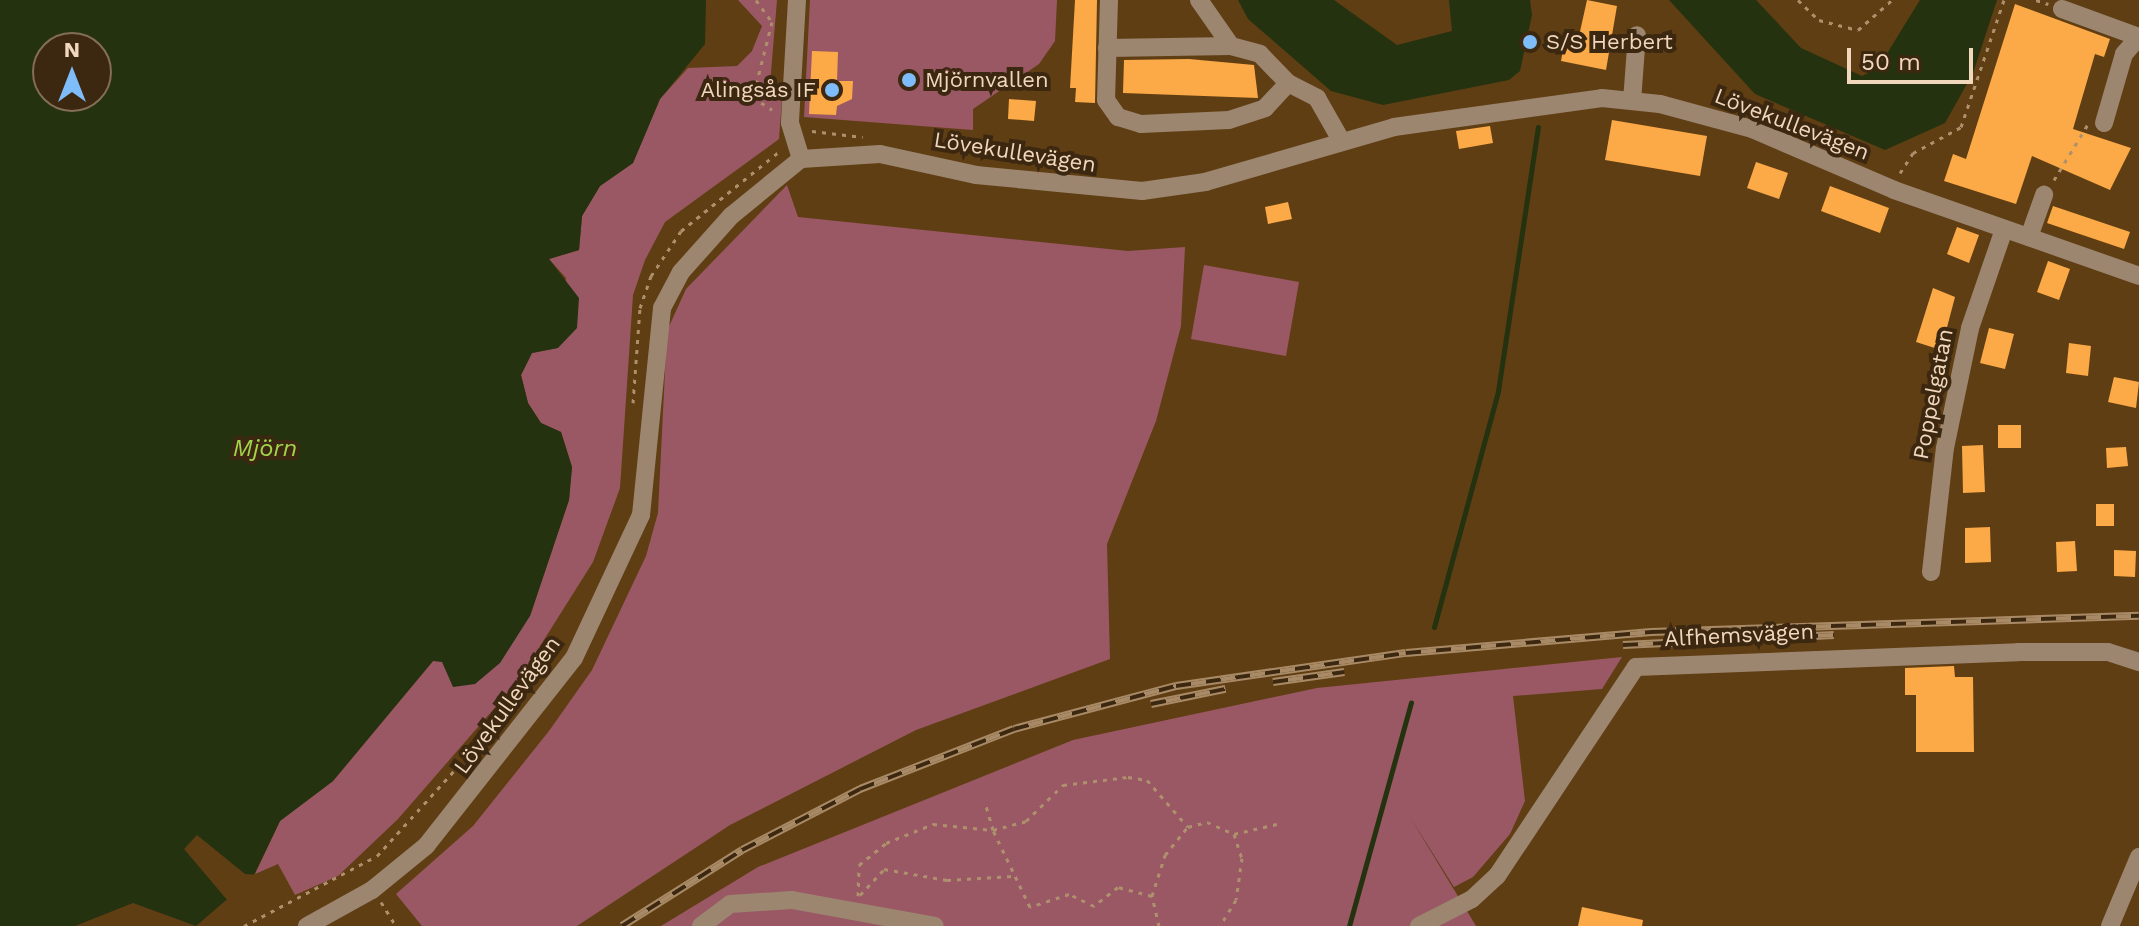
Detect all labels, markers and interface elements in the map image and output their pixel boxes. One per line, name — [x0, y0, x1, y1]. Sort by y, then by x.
place label: S/S Herbert — [1546, 29, 1673, 55]
north arrow — [32, 32, 112, 112]
scale bar — [1851, 32, 1977, 82]
marker: S/S Herbert — [1521, 33, 1539, 51]
text: N — [64, 37, 80, 62]
text: 50 m — [1861, 48, 1921, 76]
place label: Mjörnvallen — [925, 67, 1049, 93]
marker: Mjörnvallen — [900, 71, 918, 89]
place label: Alingsås IF — [701, 77, 816, 103]
marker: Alingsås IF — [823, 81, 841, 99]
street label: Lövekullevägen — [1711, 82, 1873, 166]
street label: Lövekullevägen — [932, 126, 1098, 178]
street label: Poppelgatan — [1907, 326, 1959, 462]
water label: Mjörn — [233, 435, 297, 463]
street label: Alfhemsvägen — [1663, 618, 1815, 652]
street label: Lövekullevägen — [448, 631, 566, 779]

